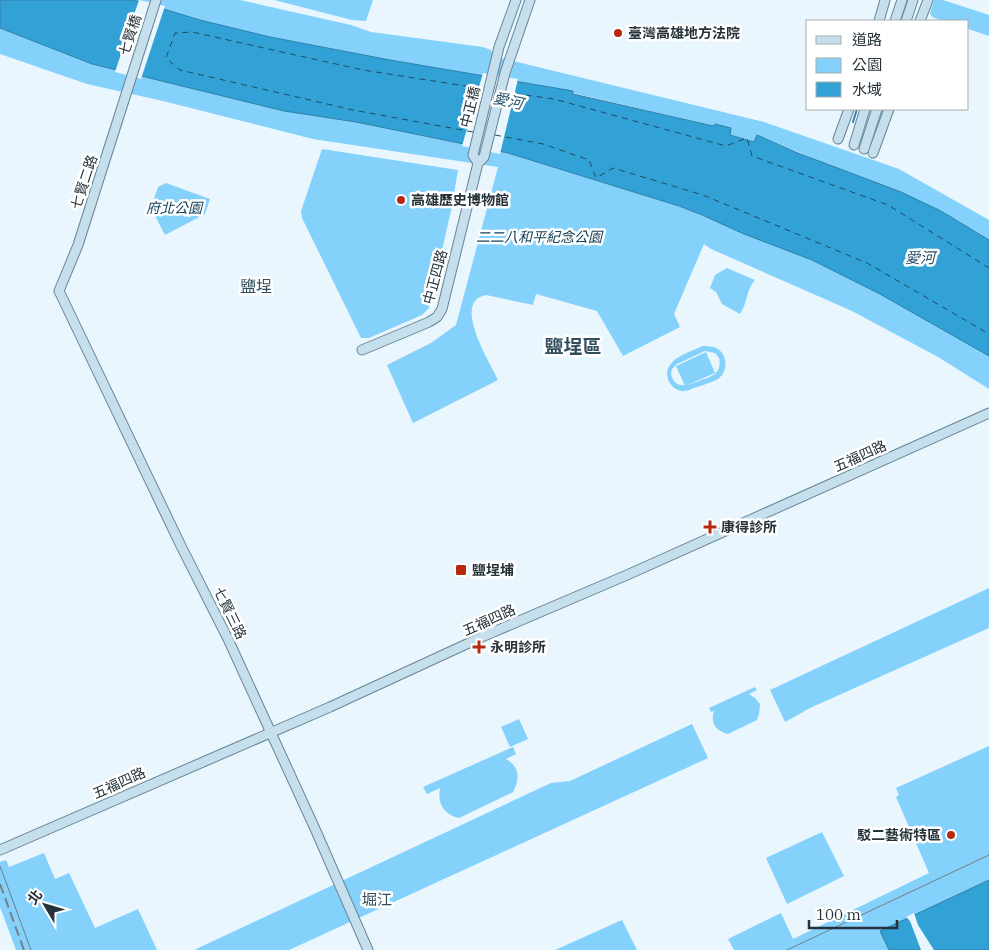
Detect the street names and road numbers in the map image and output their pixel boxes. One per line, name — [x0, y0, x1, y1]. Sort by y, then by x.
street label: 七賢橋 — [115, 12, 145, 58]
street label: 中正橋 — [456, 84, 484, 130]
street label: 七賢二路 — [67, 153, 101, 211]
street label: 中正四路 — [419, 248, 451, 306]
street label: 五福四路 — [831, 436, 889, 476]
street label: 七賢三路 — [210, 584, 250, 642]
street label: 五福四路 — [460, 600, 518, 640]
street label: 五福四路 — [90, 763, 148, 803]

